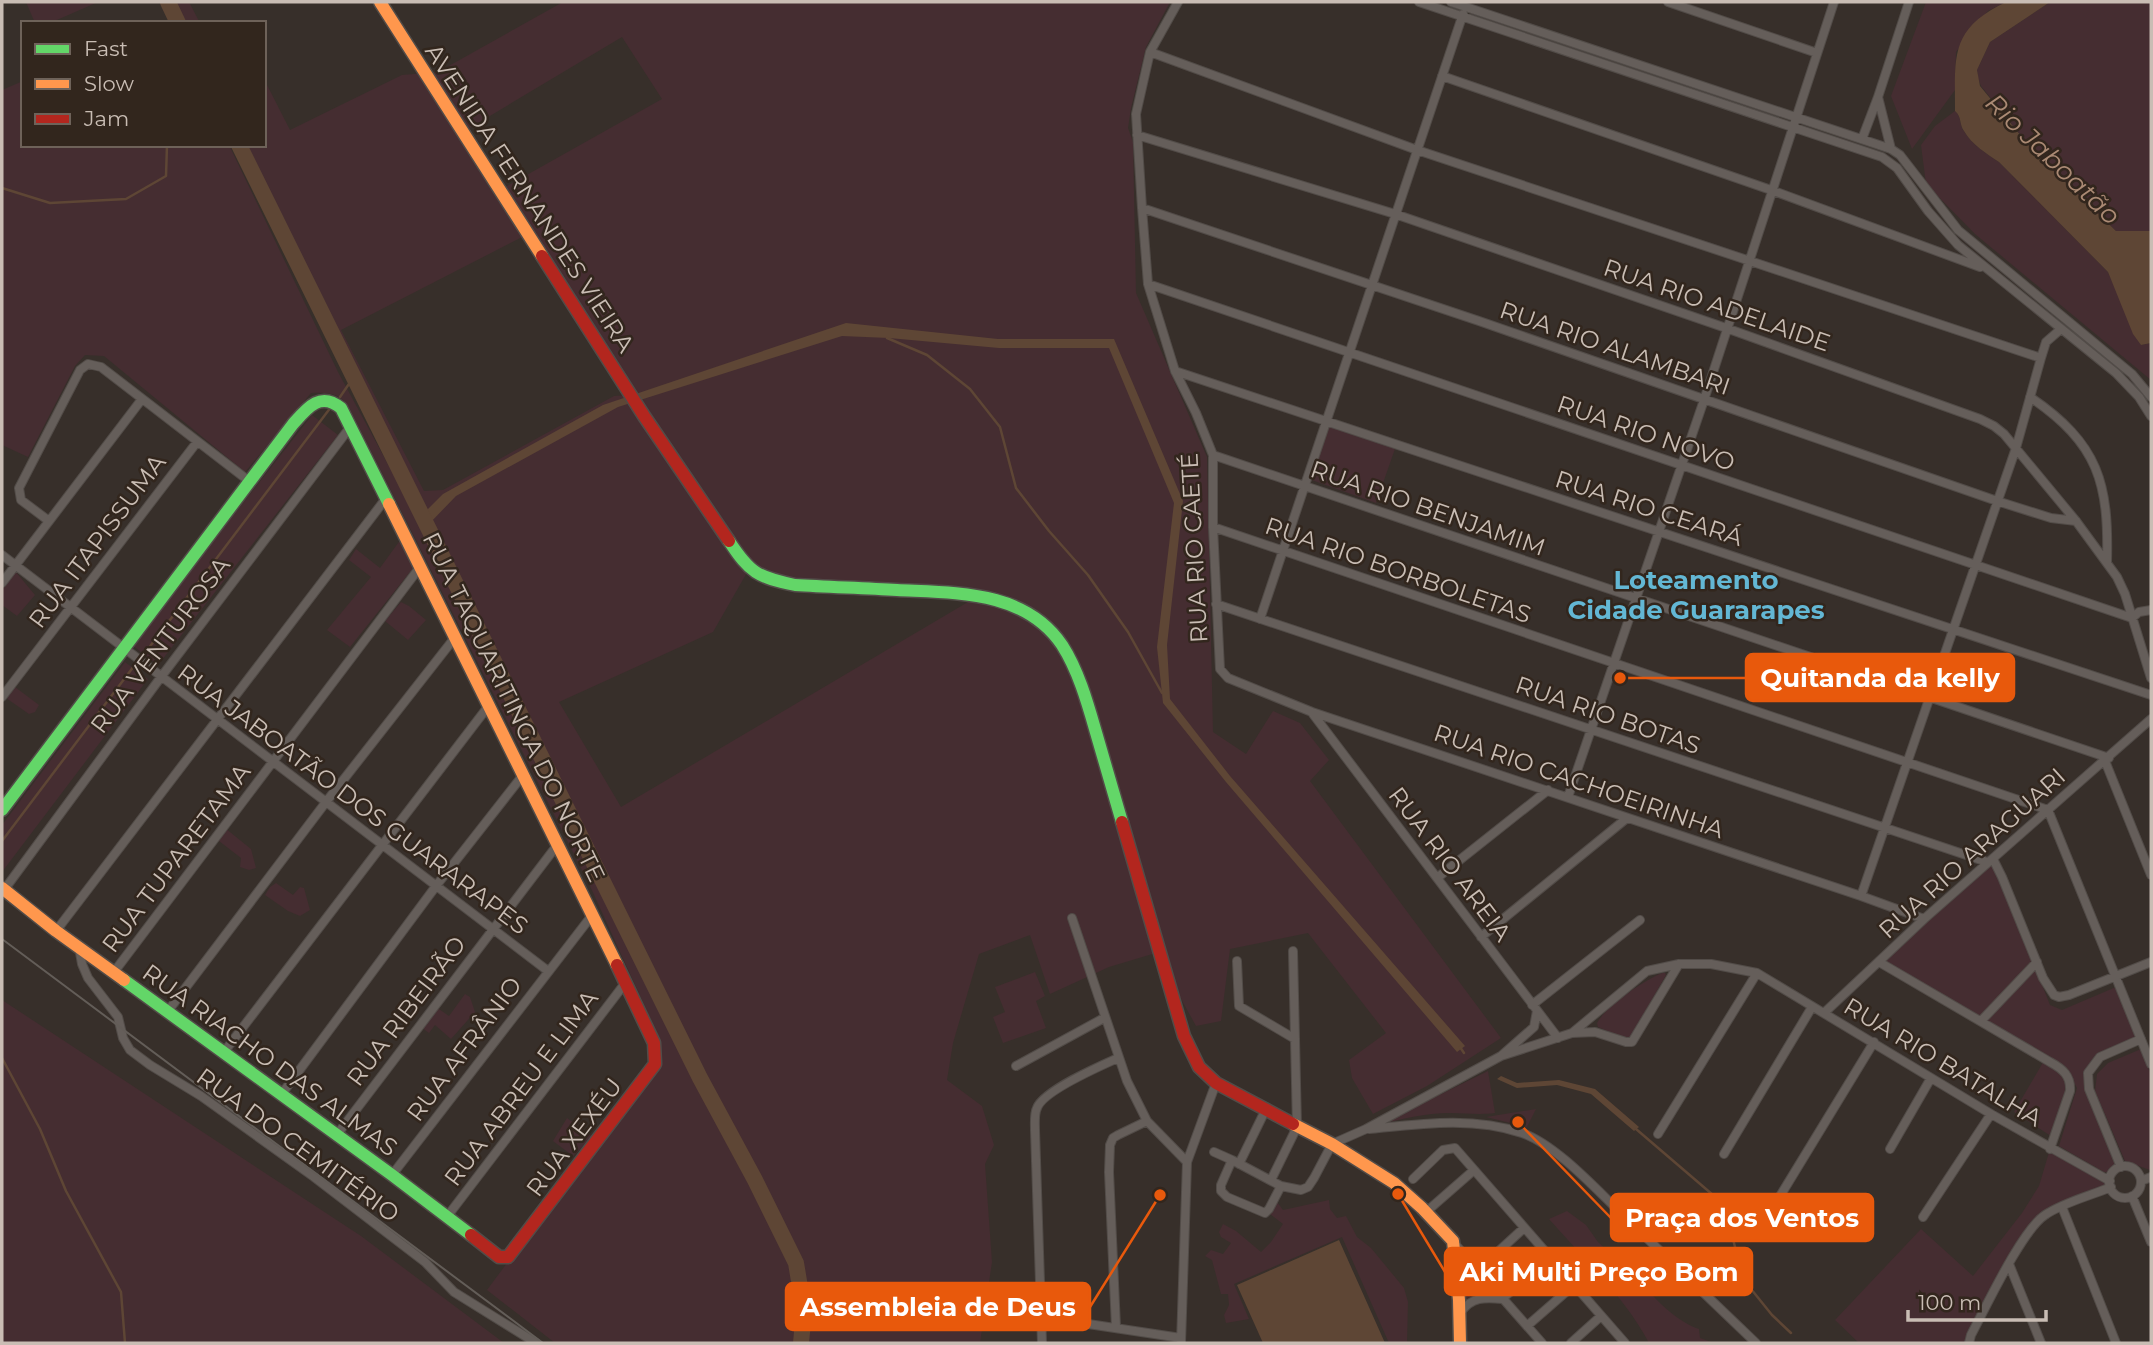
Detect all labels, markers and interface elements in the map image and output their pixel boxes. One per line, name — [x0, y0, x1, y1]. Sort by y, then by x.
legend — [21, 21, 266, 147]
text: Fast — [84, 36, 128, 61]
street label: AVENIDA FERNANDES VIEIRA — [419, 38, 641, 358]
text: Slow — [84, 71, 134, 96]
water label: Rio Jaboatão — [1979, 87, 2127, 231]
text: Jam — [83, 106, 129, 131]
street label: RUA RIO ADELAIDE — [1600, 253, 1834, 357]
street label: RUA RIO ALAMBARI — [1496, 295, 1734, 401]
street label: RUA RIO NOVO — [1553, 389, 1739, 477]
street label: RUA ITAPISSUMA — [22, 448, 172, 634]
street label: RUA RIO CAETÉ — [1175, 452, 1213, 644]
street label: RUA RIO BENJAMIM — [1307, 454, 1549, 562]
street label: RUA RIO CEARÁ — [1552, 464, 1747, 552]
street label: RUA RIO BORBOLETAS — [1261, 511, 1535, 629]
street label: RUA TAQUARITINGA DO NORTE — [416, 527, 612, 887]
street label: RUA VENTUROSA — [84, 550, 236, 739]
district label: Loteamento Cidade Guararapes — [1567, 564, 1825, 626]
callout: Quitanda da kelly — [1746, 654, 2014, 701]
street label: RUA JABOATÃO DOS GUARARAPES — [172, 658, 534, 940]
text: Quitanda da kelly — [1760, 662, 2000, 694]
street label: RUA RIO BOTAS — [1512, 670, 1704, 760]
street label: RUA RIO CACHOEIRINHA — [1430, 718, 1729, 845]
street label: RUA TUPARETAMA — [96, 757, 257, 958]
street label: RUA RIO ARAGUARI — [1873, 762, 2071, 944]
street label: RUA RIO AREIA — [1383, 781, 1518, 947]
street label: RUA RIBEIRÃO — [340, 930, 472, 1092]
street label: RUA RIACHO DAS ALMAS — [137, 958, 403, 1162]
street label: RUA AFRÂNIO — [400, 971, 528, 1127]
street label: RUA ABREU E LIMA — [438, 984, 604, 1192]
street label: RUA RIO BATALHA — [1839, 991, 2048, 1133]
street label: RUA DO CEMITÉRIO — [191, 1062, 405, 1228]
street label: RUA XEXÉU — [520, 1072, 628, 1202]
callout: Praça dos Ventos — [1611, 1194, 1873, 1241]
text: Praça dos Ventos — [1625, 1202, 1859, 1234]
callout: Aki Multi Preço Bom — [1445, 1248, 1752, 1295]
text: Aki Multi Preço Bom — [1458, 1256, 1739, 1288]
scale bar — [1908, 1278, 2046, 1322]
callout: Assembleia de Deus — [786, 1283, 1090, 1330]
text: 100 m — [1918, 1290, 1981, 1315]
text: Assembleia de Deus — [799, 1291, 1076, 1323]

